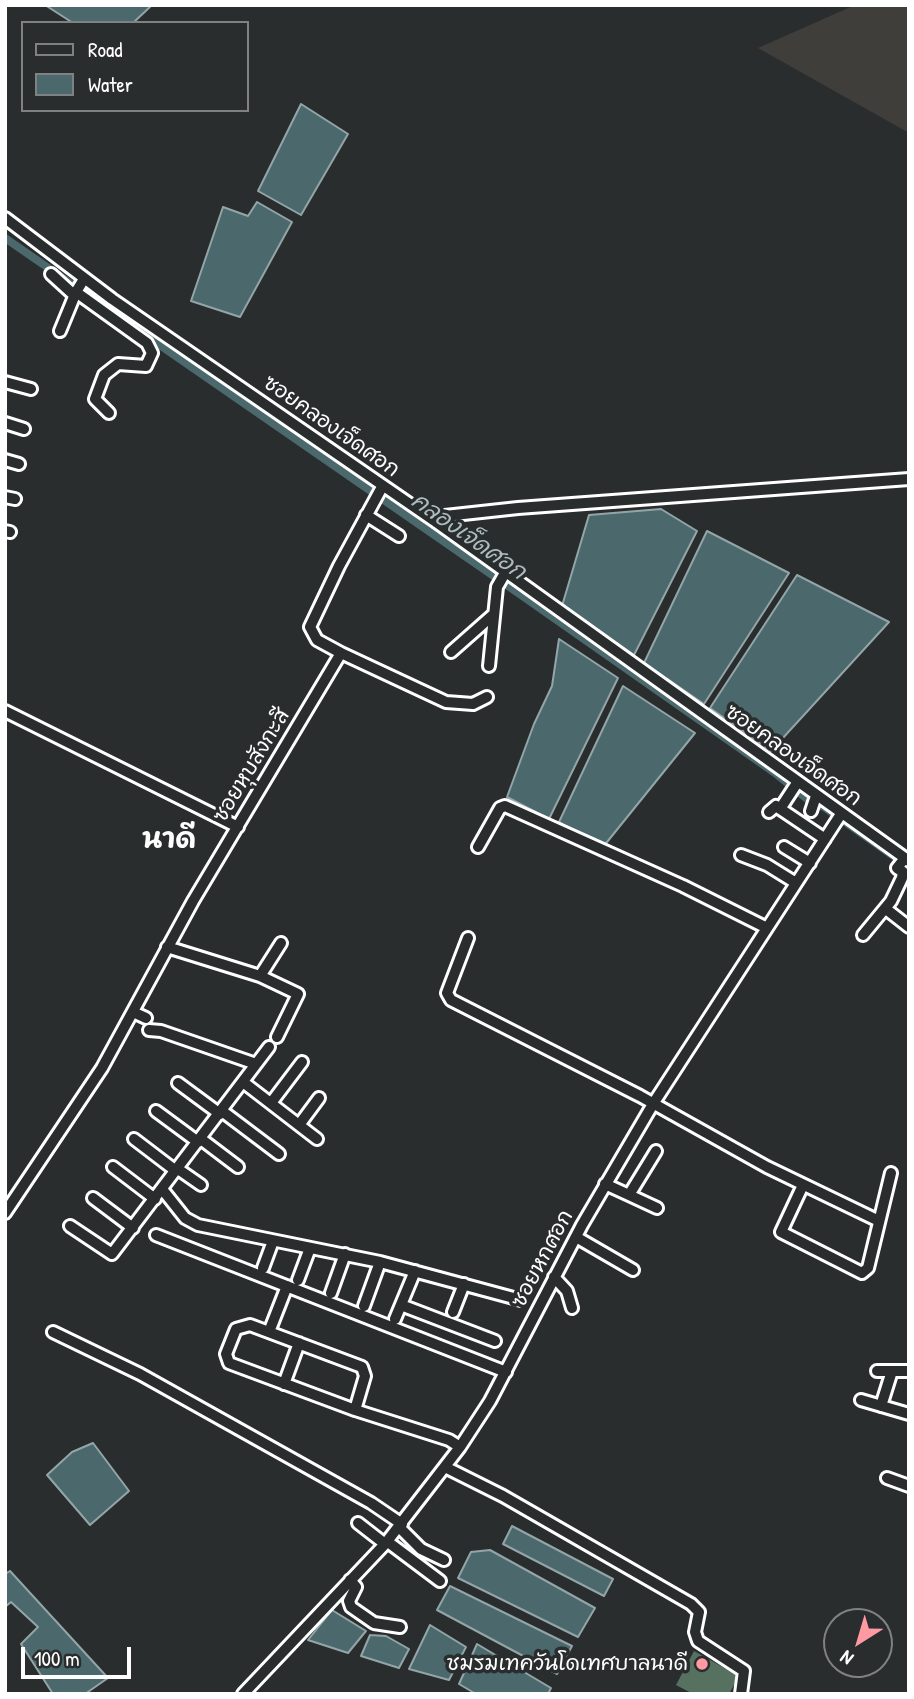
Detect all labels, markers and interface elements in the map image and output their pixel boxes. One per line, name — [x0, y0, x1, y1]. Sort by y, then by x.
legend — [21, 21, 248, 112]
text: Road — [88, 35, 122, 64]
text: Water — [88, 70, 133, 99]
street label: ซอยคลองเจ็ดศอก — [258, 371, 404, 483]
water label: คลองเจ็ดศอก — [406, 488, 530, 586]
street label: ซอยคลองเจ็ดศอก — [720, 700, 866, 812]
street label: ซอยหุบสังกะสี — [208, 705, 296, 827]
district label: นาดี — [142, 824, 196, 858]
street label: ซอยหกศอก — [507, 1206, 579, 1312]
north arrow — [823, 1608, 893, 1678]
scale bar — [24, 1632, 135, 1676]
text: 100 m — [34, 1644, 80, 1673]
text: N — [835, 1645, 858, 1672]
place label: ชมรมเทควันโดเทศบาลนาดี — [447, 1651, 688, 1677]
marker: ชมรมเทควันโดเทศบาลนาดี — [694, 1656, 710, 1672]

